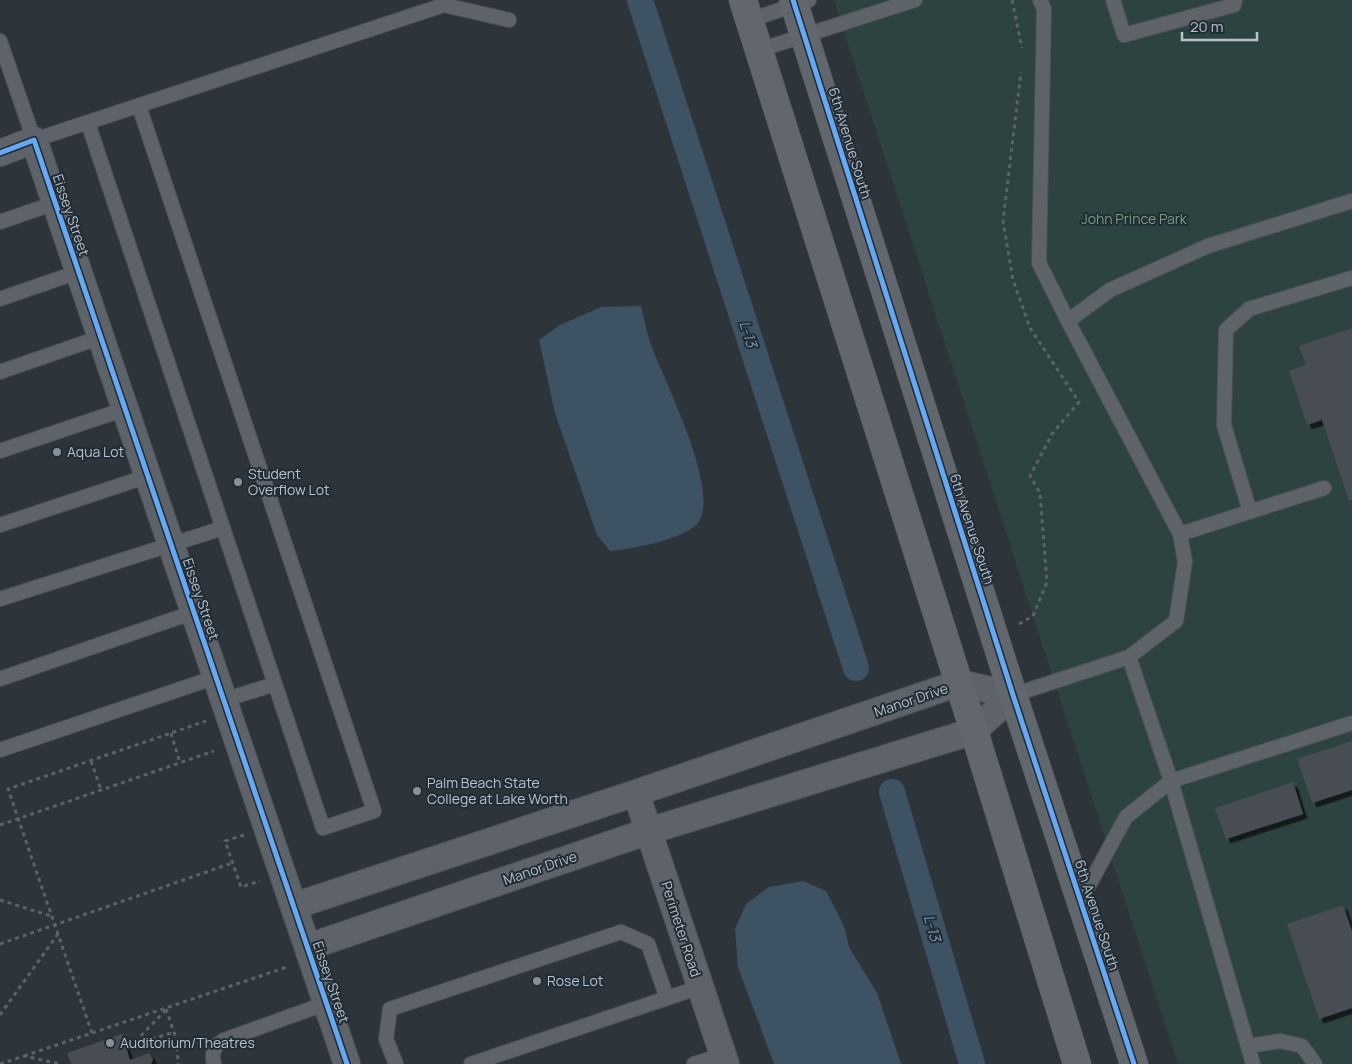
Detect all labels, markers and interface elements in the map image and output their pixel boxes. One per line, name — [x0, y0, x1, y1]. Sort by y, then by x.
scale bar — [1182, 10, 1257, 42]
text: 20 m — [1190, 16, 1223, 37]
street label: 6th Avenue South — [825, 85, 876, 201]
street label: Eissey Street — [49, 171, 94, 259]
park label: John Prince Park — [1081, 209, 1188, 228]
water label: L-13 — [734, 318, 763, 352]
place label: Aqua Lot — [67, 442, 124, 461]
marker: Aqua Lot — [51, 446, 63, 458]
place label: Student Overflow Lot — [248, 464, 330, 499]
street label: 6th Avenue South — [946, 471, 999, 587]
marker: Student Overflow Lot — [232, 476, 244, 488]
street label: Eissey Street — [179, 555, 224, 643]
street label: Manor Drive — [871, 678, 950, 721]
place label: Palm Beach State College at Lake Worth — [427, 773, 568, 808]
marker: Palm Beach State College at Lake Worth — [411, 785, 423, 797]
street label: Manor Drive — [500, 846, 579, 889]
street label: 6th Avenue South — [1071, 857, 1124, 973]
street label: Perimeter Road — [657, 879, 706, 979]
water label: L-13 — [919, 912, 947, 945]
street label: Eissey Street — [309, 938, 354, 1026]
place label: Rose Lot — [547, 971, 604, 990]
marker: Rose Lot — [531, 975, 543, 987]
place label: Auditorium/Theatres — [120, 1033, 255, 1052]
marker: Auditorium/Theatres — [104, 1037, 116, 1049]

